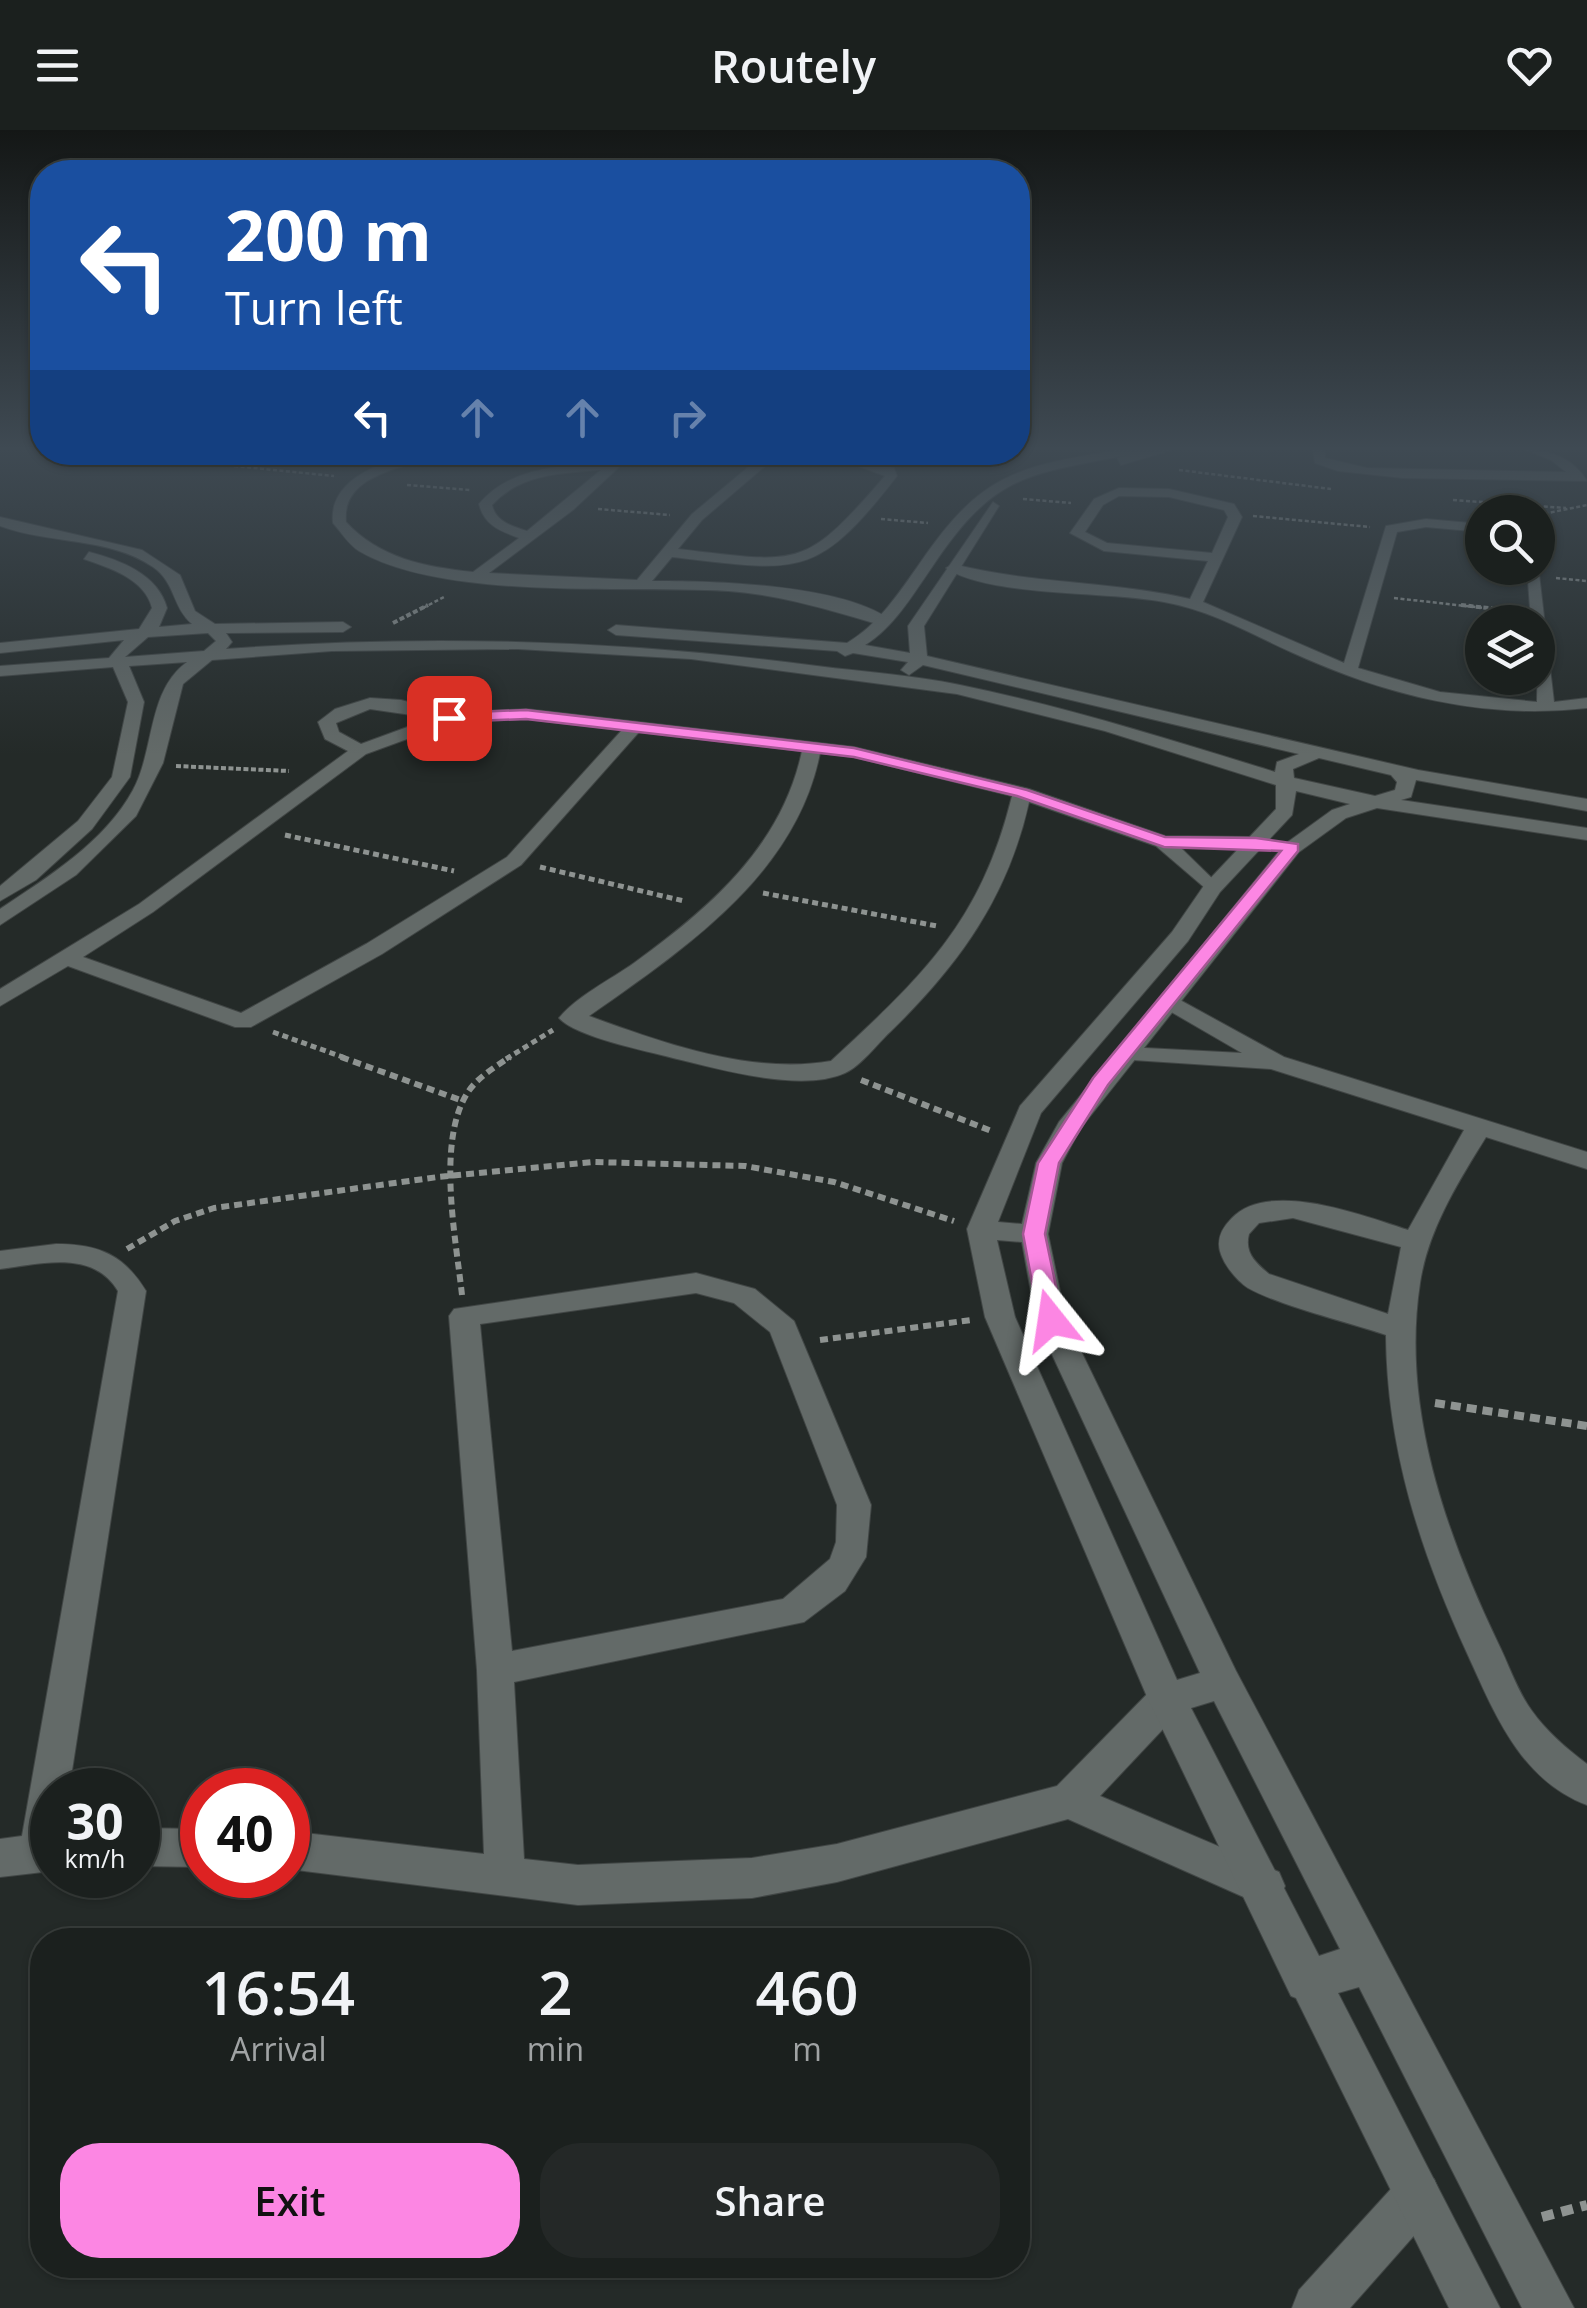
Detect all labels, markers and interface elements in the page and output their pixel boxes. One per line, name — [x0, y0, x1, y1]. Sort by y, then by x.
text: Routely — [711, 35, 876, 96]
icon: menu — [30, 38, 85, 93]
icon: heart — [1502, 38, 1557, 93]
text: 200 m — [225, 186, 432, 282]
icon: left — [60, 200, 190, 330]
text: Turn left — [225, 277, 403, 338]
icon: left — [345, 390, 400, 445]
icon: ahead — [450, 390, 505, 445]
icon: ahead — [555, 390, 610, 445]
icon: right — [660, 390, 715, 445]
map controls — [1465, 495, 1555, 695]
button: search — [1465, 495, 1555, 585]
button: layers — [1465, 605, 1555, 695]
pin — [407, 676, 492, 761]
icon: arrive — [422, 691, 477, 746]
position arrow — [999, 1268, 1103, 1372]
speed limit sign: 40 — [180, 1768, 310, 1898]
text: 30 — [66, 1787, 124, 1855]
text: km/h — [65, 1841, 125, 1875]
text: 16:54 — [202, 1951, 355, 2033]
text: 2 — [538, 1951, 573, 2033]
text: 460 — [756, 1951, 858, 2033]
text: Arrival — [230, 2027, 327, 2070]
text: min — [527, 2027, 584, 2070]
text: m — [792, 2027, 822, 2070]
button: Exit — [60, 2143, 520, 2258]
button: Share — [540, 2143, 1000, 2258]

